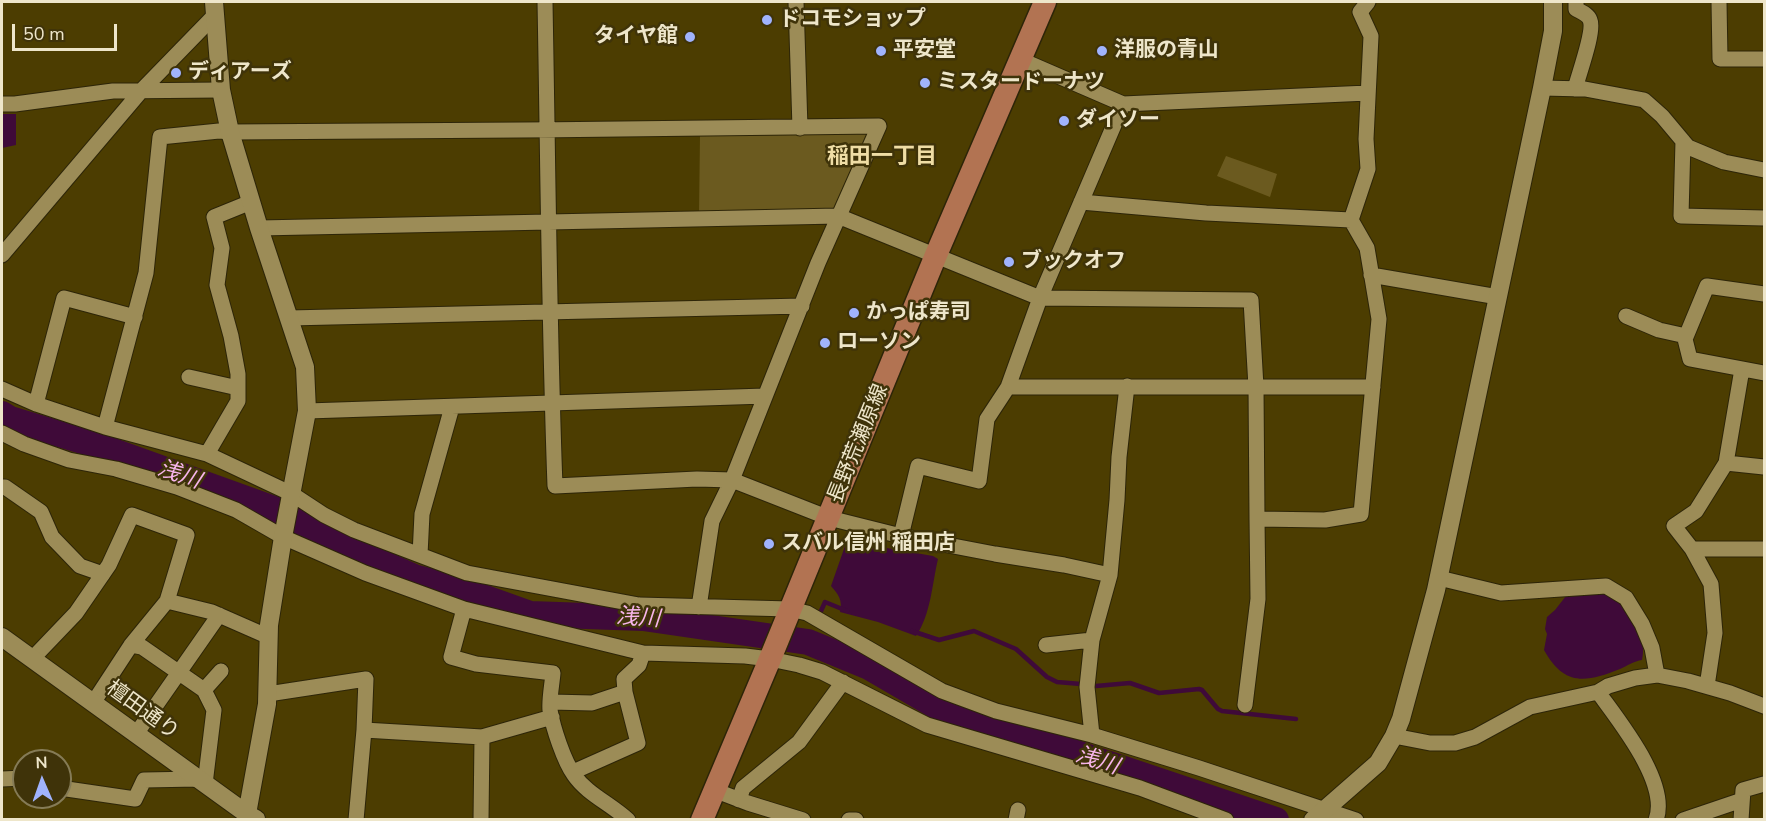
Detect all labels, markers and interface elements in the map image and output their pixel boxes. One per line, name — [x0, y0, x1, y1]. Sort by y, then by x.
place label: ドコモショップ — [779, 7, 926, 33]
scale bar — [15, 12, 120, 50]
marker: ドコモショップ — [760, 13, 774, 27]
text: 50 m — [23, 22, 65, 46]
place label: タイヤ館 — [594, 24, 678, 50]
marker: タイヤ館 — [683, 30, 697, 44]
place label: 平安堂 — [893, 38, 956, 64]
place label: 洋服の青山 — [1114, 38, 1219, 64]
marker: 平安堂 — [874, 44, 888, 58]
marker: 洋服の青山 — [1095, 44, 1109, 58]
place label: ディアーズ — [188, 60, 292, 86]
marker: ディアーズ — [169, 66, 183, 80]
place label: ミスタードーナツ — [937, 70, 1105, 96]
marker: ミスタードーナツ — [918, 76, 932, 90]
place label: ダイソー — [1076, 108, 1160, 134]
marker: ダイソー — [1057, 114, 1071, 128]
district label: 稲田一丁目 — [827, 145, 937, 171]
place label: ブックオフ — [1021, 249, 1126, 275]
marker: ブックオフ — [1002, 255, 1016, 269]
place label: かっぱ寿司 — [866, 300, 971, 326]
marker: かっぱ寿司 — [847, 306, 861, 320]
place label: ローソン — [837, 330, 921, 356]
marker: ローソン — [818, 336, 832, 350]
street label: 長野荒瀬原線 — [824, 381, 894, 507]
water label: 浅川 — [154, 456, 204, 496]
place label: スバル信州 稲田店 — [781, 531, 955, 557]
marker: スバル信州 稲田店 — [762, 537, 776, 551]
water label: 浅川 — [615, 604, 661, 634]
street label: 檀田通り — [101, 676, 183, 746]
water label: 浅川 — [1072, 743, 1122, 781]
north arrow — [12, 749, 72, 809]
text: N — [35, 752, 48, 774]

